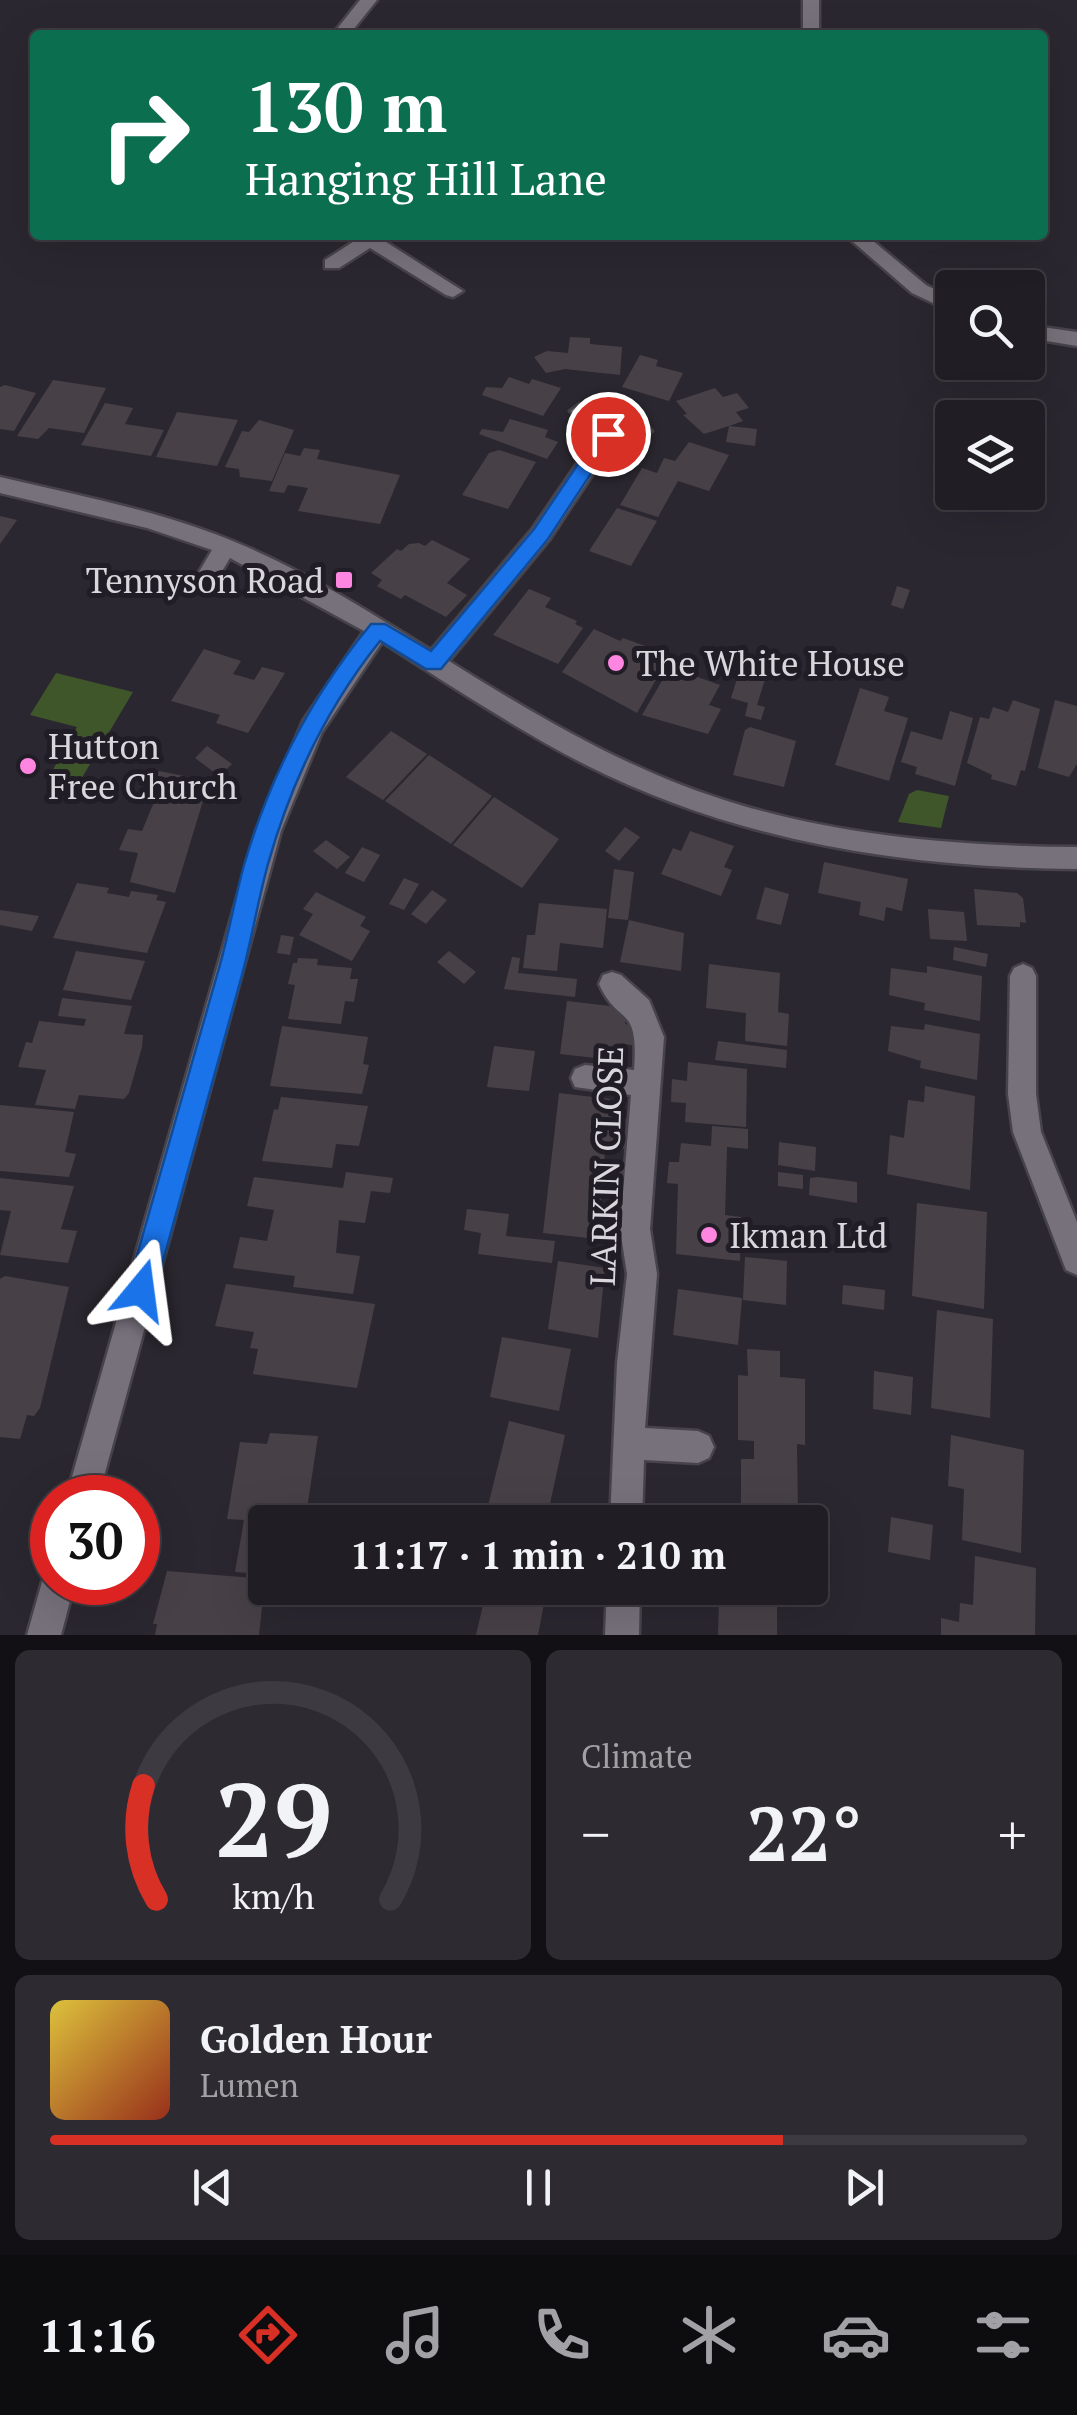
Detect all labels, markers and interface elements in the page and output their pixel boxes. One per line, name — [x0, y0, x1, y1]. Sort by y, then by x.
text: 130 m — [245, 59, 447, 152]
icon: right — [80, 70, 210, 200]
text: Hanging Hill Lane — [245, 148, 607, 208]
map controls — [935, 270, 1045, 510]
button: search — [935, 270, 1045, 380]
pin — [566, 392, 651, 477]
button: layers — [935, 400, 1045, 510]
icon: arrive — [581, 407, 636, 462]
place label: Tennyson Road — [86, 557, 324, 603]
marker: Tennyson Road — [333, 569, 355, 591]
place label: The White House — [636, 640, 905, 686]
marker: The White House — [605, 652, 627, 674]
place label: Hutton Free Church — [48, 723, 238, 809]
marker: Hutton Free Church — [17, 755, 39, 777]
street label: LARKIN CLOSE — [579, 1045, 633, 1287]
place label: Ikman Ltd — [729, 1212, 887, 1258]
marker: Ikman Ltd — [698, 1224, 720, 1246]
position arrow — [89, 1238, 193, 1342]
speed limit sign: 30 — [30, 1475, 160, 1605]
text: 11:17 · 1 min · 210 m — [350, 1530, 726, 1580]
text: Climate — [581, 1735, 693, 1777]
text: 29 — [214, 1749, 332, 1887]
text: 22° — [746, 1783, 862, 1882]
text: − — [581, 1797, 610, 1870]
text: + — [998, 1797, 1027, 1870]
text: km/h — [232, 1872, 314, 1919]
text: Golden Hour — [200, 2014, 432, 2064]
text: Lumen — [200, 2064, 299, 2106]
icon: previous — [185, 2160, 240, 2215]
icon: pause — [511, 2160, 566, 2215]
icon: next — [837, 2160, 892, 2215]
icon: directions — [233, 2300, 303, 2370]
icon: music — [380, 2300, 450, 2370]
icon: phone — [527, 2300, 597, 2370]
icon: climate — [674, 2300, 744, 2370]
icon: car — [821, 2300, 891, 2370]
icon: filters — [968, 2300, 1038, 2370]
text: 11:16 — [39, 2305, 156, 2365]

